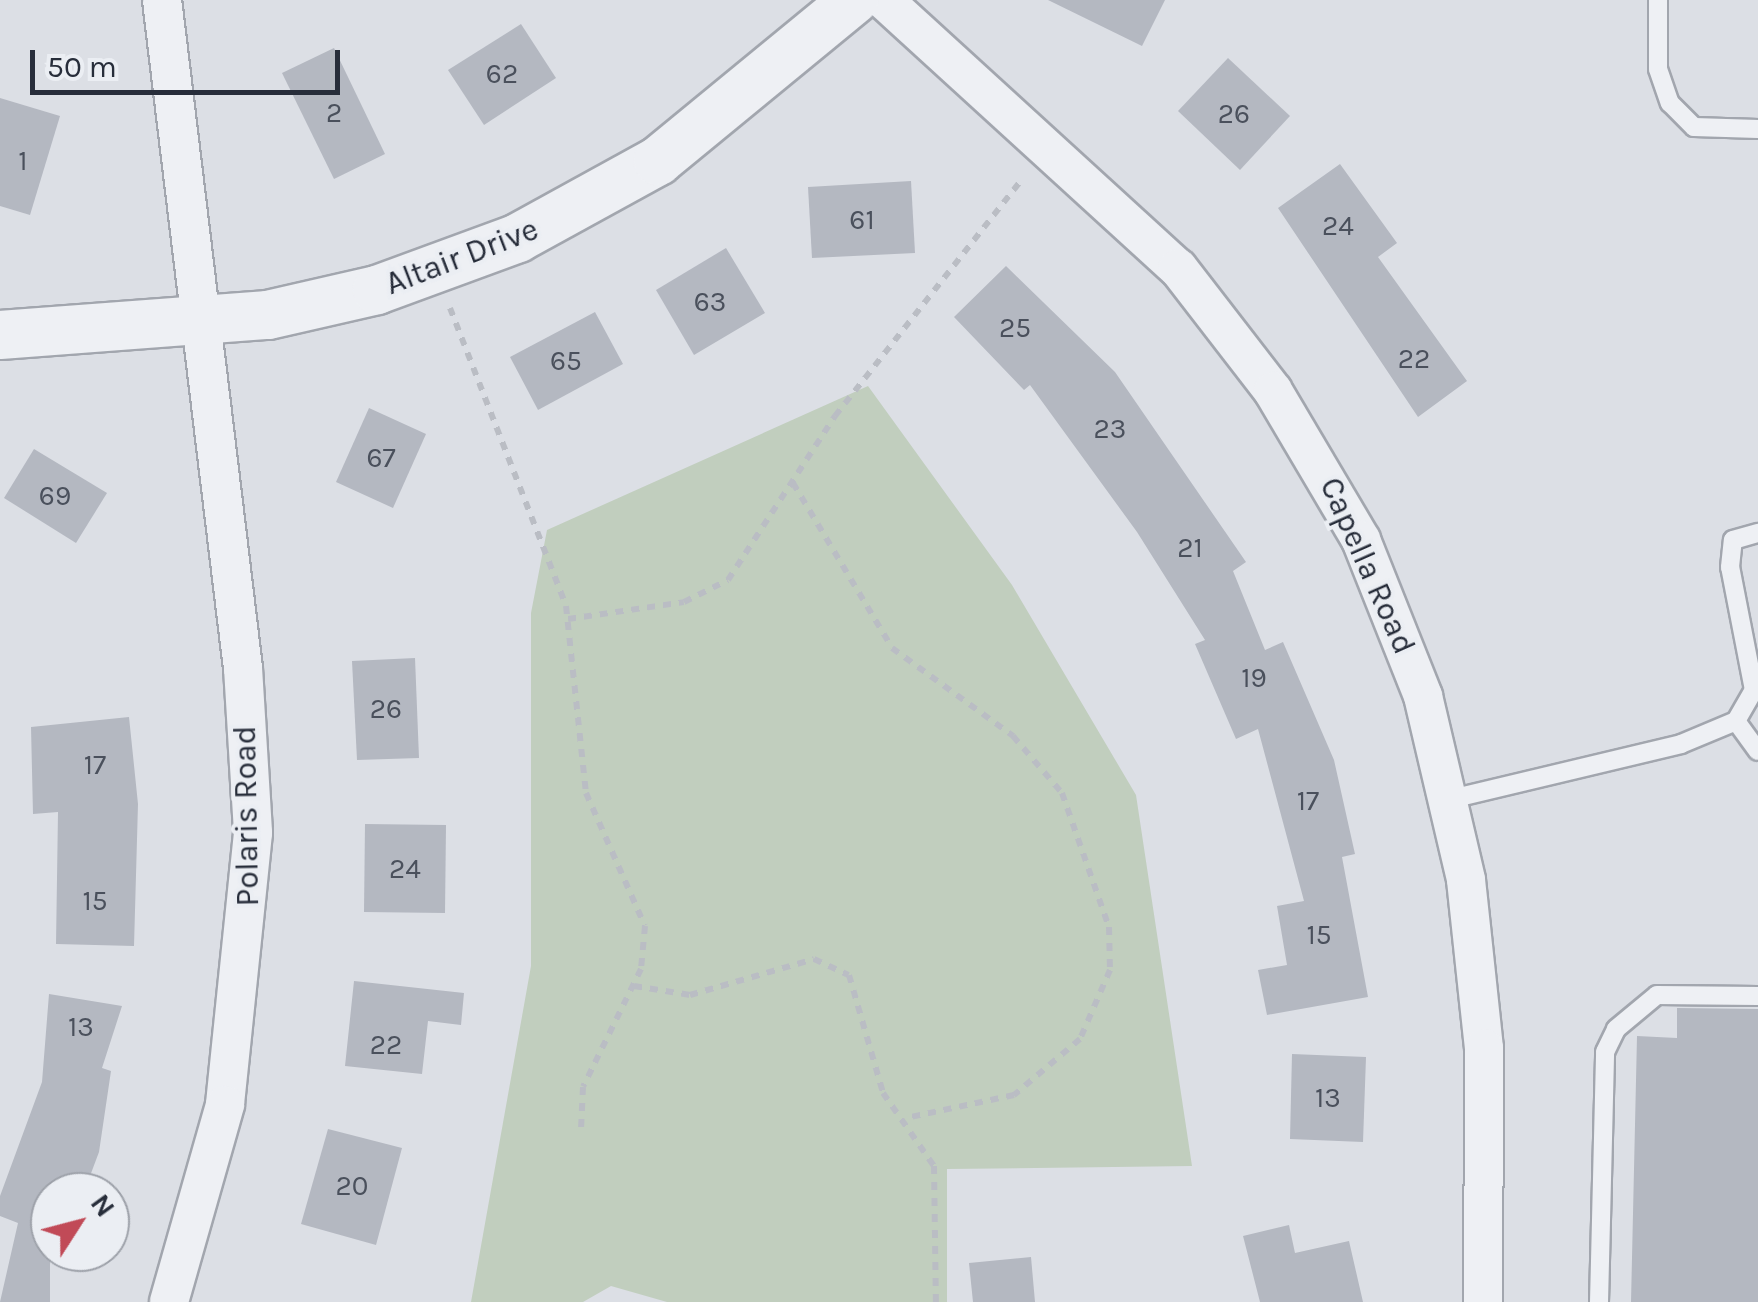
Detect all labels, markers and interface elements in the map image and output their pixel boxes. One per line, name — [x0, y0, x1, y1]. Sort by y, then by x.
scale bar — [35, 30, 345, 92]
text: 50 m — [47, 49, 117, 85]
house number: 62 — [486, 57, 518, 91]
house number: 2 — [326, 96, 342, 130]
house number: 26 — [1218, 97, 1250, 131]
house number: 1 — [18, 144, 28, 178]
house number: 61 — [849, 203, 875, 237]
house number: 24 — [1322, 209, 1354, 243]
street label: Altair Drive — [380, 210, 544, 304]
house number: 63 — [694, 285, 726, 319]
house number: 25 — [999, 311, 1031, 345]
house number: 22 — [1398, 342, 1430, 376]
house number: 65 — [550, 344, 582, 378]
house number: 23 — [1094, 412, 1126, 446]
house number: 67 — [366, 441, 396, 475]
street label: Capella Road — [1311, 472, 1423, 660]
house number: 69 — [39, 479, 71, 513]
house number: 21 — [1177, 531, 1203, 565]
house number: 19 — [1241, 661, 1267, 695]
house number: 26 — [370, 692, 402, 726]
street label: Polaris Road — [226, 725, 268, 907]
house number: 17 — [84, 748, 106, 782]
house number: 17 — [1297, 784, 1319, 818]
house number: 24 — [389, 852, 421, 886]
house number: 15 — [82, 884, 108, 918]
house number: 15 — [1306, 918, 1332, 952]
house number: 13 — [68, 1010, 94, 1044]
house number: 22 — [370, 1028, 402, 1062]
house number: 13 — [1315, 1081, 1341, 1115]
house number: 20 — [336, 1169, 368, 1203]
north arrow — [30, 1172, 130, 1272]
text: N — [84, 1187, 122, 1223]

